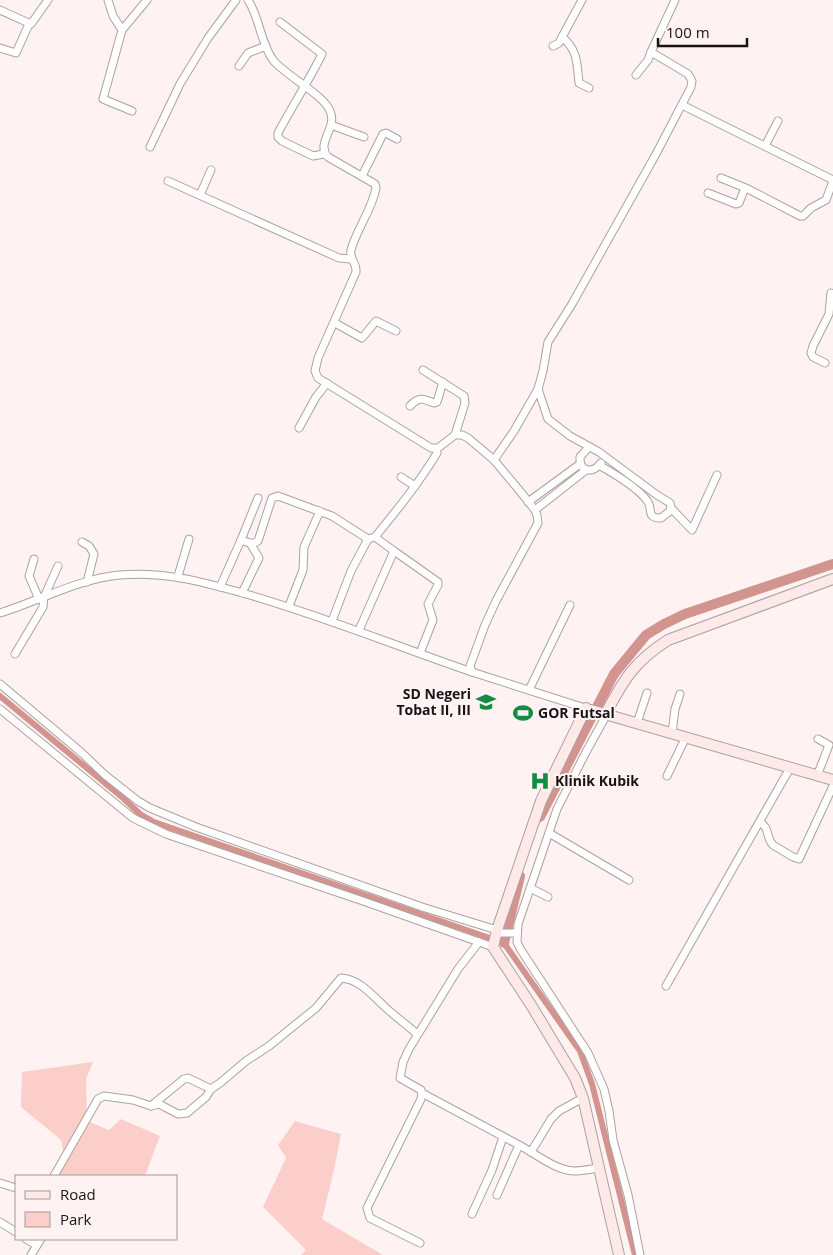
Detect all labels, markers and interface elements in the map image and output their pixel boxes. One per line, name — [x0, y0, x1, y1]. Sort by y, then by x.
scale bar — [658, 15, 747, 47]
text: 100 m — [666, 22, 710, 42]
place label: SD Negeri Tobat II, III — [396, 684, 471, 719]
school or university icon: SD Negeri Tobat II, III — [475, 691, 497, 713]
sports icon: GOR Futsal — [512, 702, 534, 724]
place label: GOR Futsal — [538, 703, 615, 722]
hospital icon: Klinik Kubik — [529, 770, 551, 792]
place label: Klinik Kubik — [555, 771, 639, 790]
legend — [15, 1175, 178, 1240]
text: Road — [60, 1184, 96, 1204]
text: Park — [60, 1209, 91, 1229]

